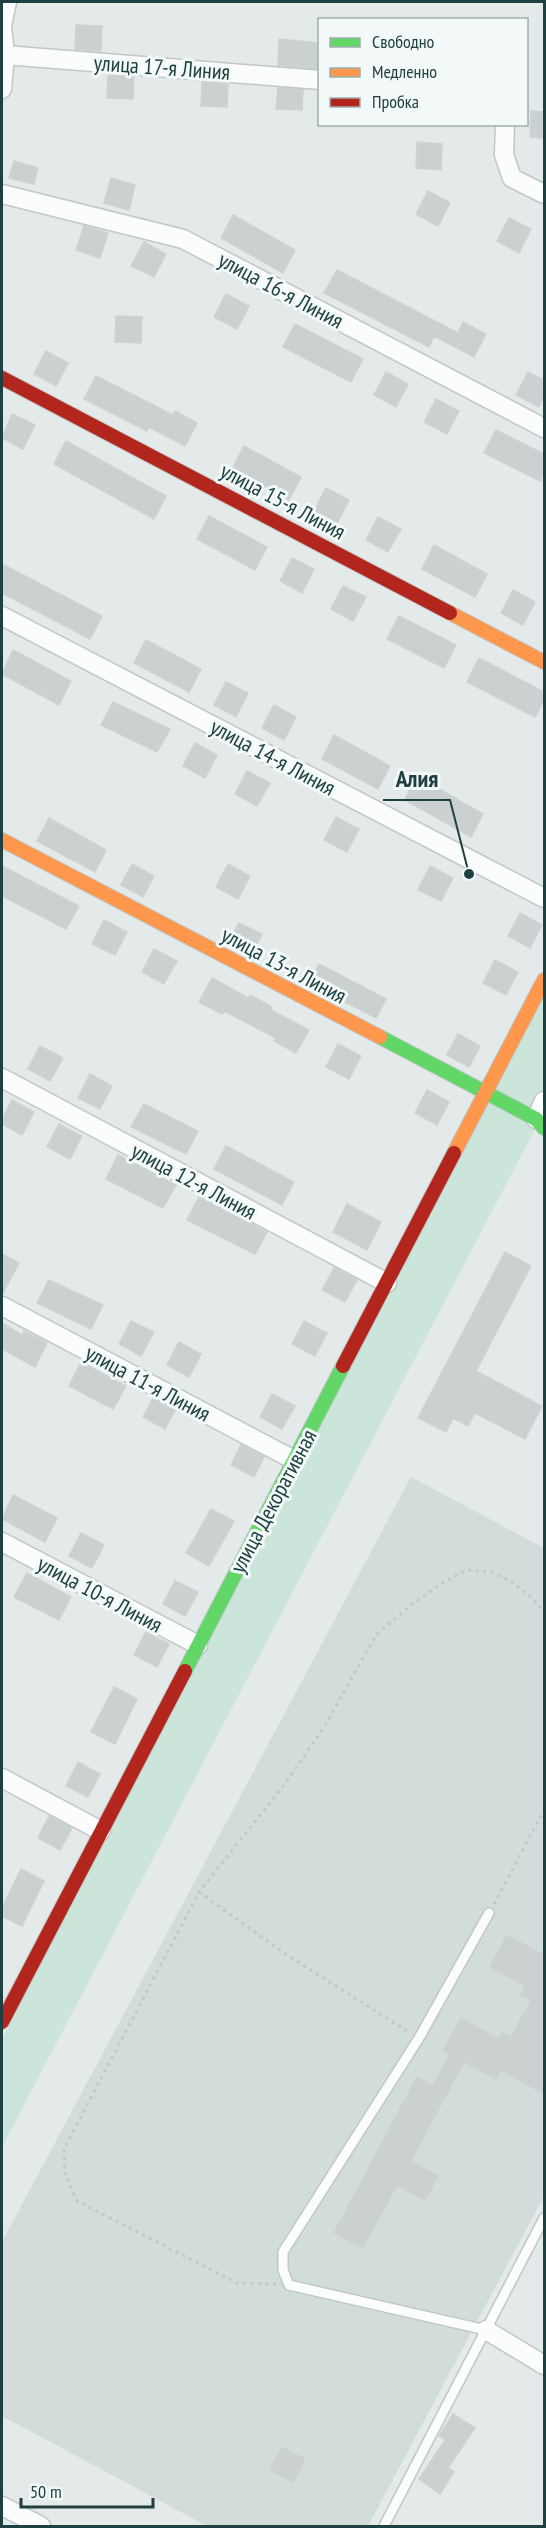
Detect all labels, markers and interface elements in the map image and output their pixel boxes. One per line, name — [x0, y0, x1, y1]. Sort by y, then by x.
legend — [318, 18, 528, 126]
text: Свободно — [372, 30, 435, 53]
street label: улица 17-я Линия — [93, 48, 231, 86]
text: Медленно — [372, 60, 437, 83]
text: Пробка — [372, 90, 419, 113]
street label: улица 16-я Линия — [214, 245, 348, 335]
street label: улица 15-я Линия — [216, 456, 350, 546]
street label: улица 14-я Линия — [206, 712, 340, 802]
callout: Алия — [383, 758, 450, 800]
text: Алия — [395, 763, 438, 794]
street label: улица 13-я Линия — [217, 920, 351, 1010]
street label: улица 12-я Линия — [127, 1136, 261, 1226]
street label: улица 11-я Линия — [81, 1338, 215, 1428]
street label: улица Декоративная — [223, 1424, 323, 1578]
street label: улица 10-я Линия — [33, 1549, 167, 1639]
scale bar — [21, 2471, 153, 2509]
text: 50 m — [30, 2480, 62, 2503]

